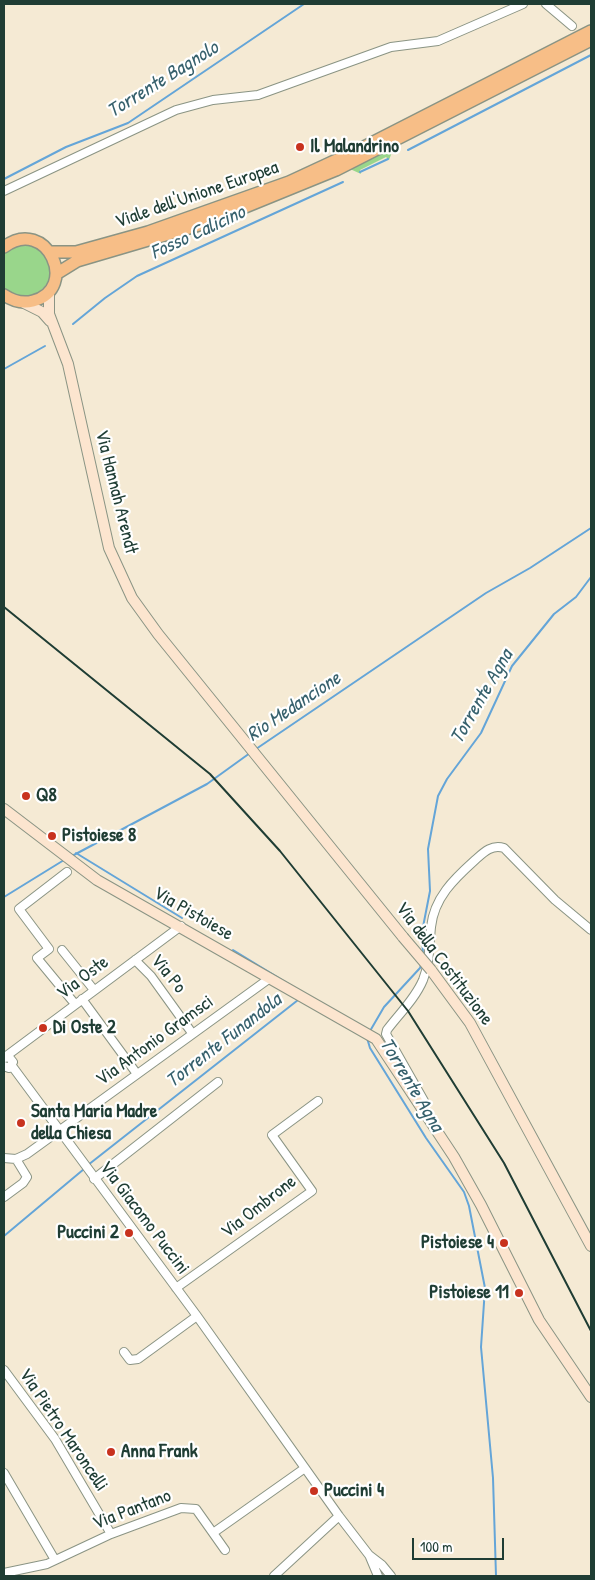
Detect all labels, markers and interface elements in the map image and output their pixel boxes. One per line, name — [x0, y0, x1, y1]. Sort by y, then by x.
water label: Torrente Bagnolo — [103, 36, 223, 124]
place label: Il Malandrino — [310, 136, 399, 158]
marker: Il Malandrino — [294, 141, 306, 153]
street label: Viale dell'Unione Europea — [112, 156, 282, 234]
water label: Fosso Calicino — [147, 201, 249, 265]
street label: Via Hannah Arendt — [90, 428, 142, 556]
water label: Torrente Agna — [445, 646, 519, 748]
water label: Rio Medancione — [242, 667, 346, 747]
place label: Q8 — [36, 785, 57, 807]
marker: Q8 — [20, 790, 32, 802]
place label: Pistoiese 8 — [62, 825, 136, 847]
marker: Pistoiese 8 — [46, 830, 58, 842]
street label: Via Pistoiese — [149, 882, 237, 946]
street label: Via della Costituzione — [390, 898, 498, 1030]
street label: Via Po — [145, 950, 191, 998]
street label: Via Oste — [53, 951, 113, 1005]
water label: Torrente Funandola — [162, 989, 286, 1093]
street label: Via Antonio Gramsci — [92, 991, 218, 1091]
place label: Di Oste 2 — [53, 1017, 116, 1039]
marker: Di Oste 2 — [37, 1022, 49, 1034]
water label: Torrente Agna — [374, 1034, 448, 1136]
place label: Santa Maria Madre della Chiesa — [31, 1101, 157, 1145]
marker: Santa Maria Madre della Chiesa — [15, 1117, 27, 1129]
street label: Via Giacomo Puccini — [94, 1157, 194, 1279]
street label: Via Ombrone — [217, 1171, 301, 1243]
place label: Puccini 2 — [57, 1222, 119, 1244]
marker: Puccini 2 — [123, 1227, 135, 1239]
place label: Pistoiese 4 — [421, 1232, 494, 1254]
marker: Pistoiese 4 — [498, 1237, 510, 1249]
place label: Pistoiese 11 — [429, 1282, 509, 1304]
marker: Pistoiese 11 — [513, 1287, 525, 1299]
street label: Via Pietro Maroncelli — [13, 1364, 113, 1496]
place label: Anna Frank — [121, 1441, 198, 1463]
marker: Anna Frank — [105, 1446, 117, 1458]
place label: Puccini 4 — [324, 1480, 384, 1502]
street label: Via Pantano — [90, 1485, 174, 1535]
marker: Puccini 4 — [308, 1485, 320, 1497]
scale bar — [415, 1528, 508, 1560]
text: 100 m — [420, 1536, 453, 1557]

